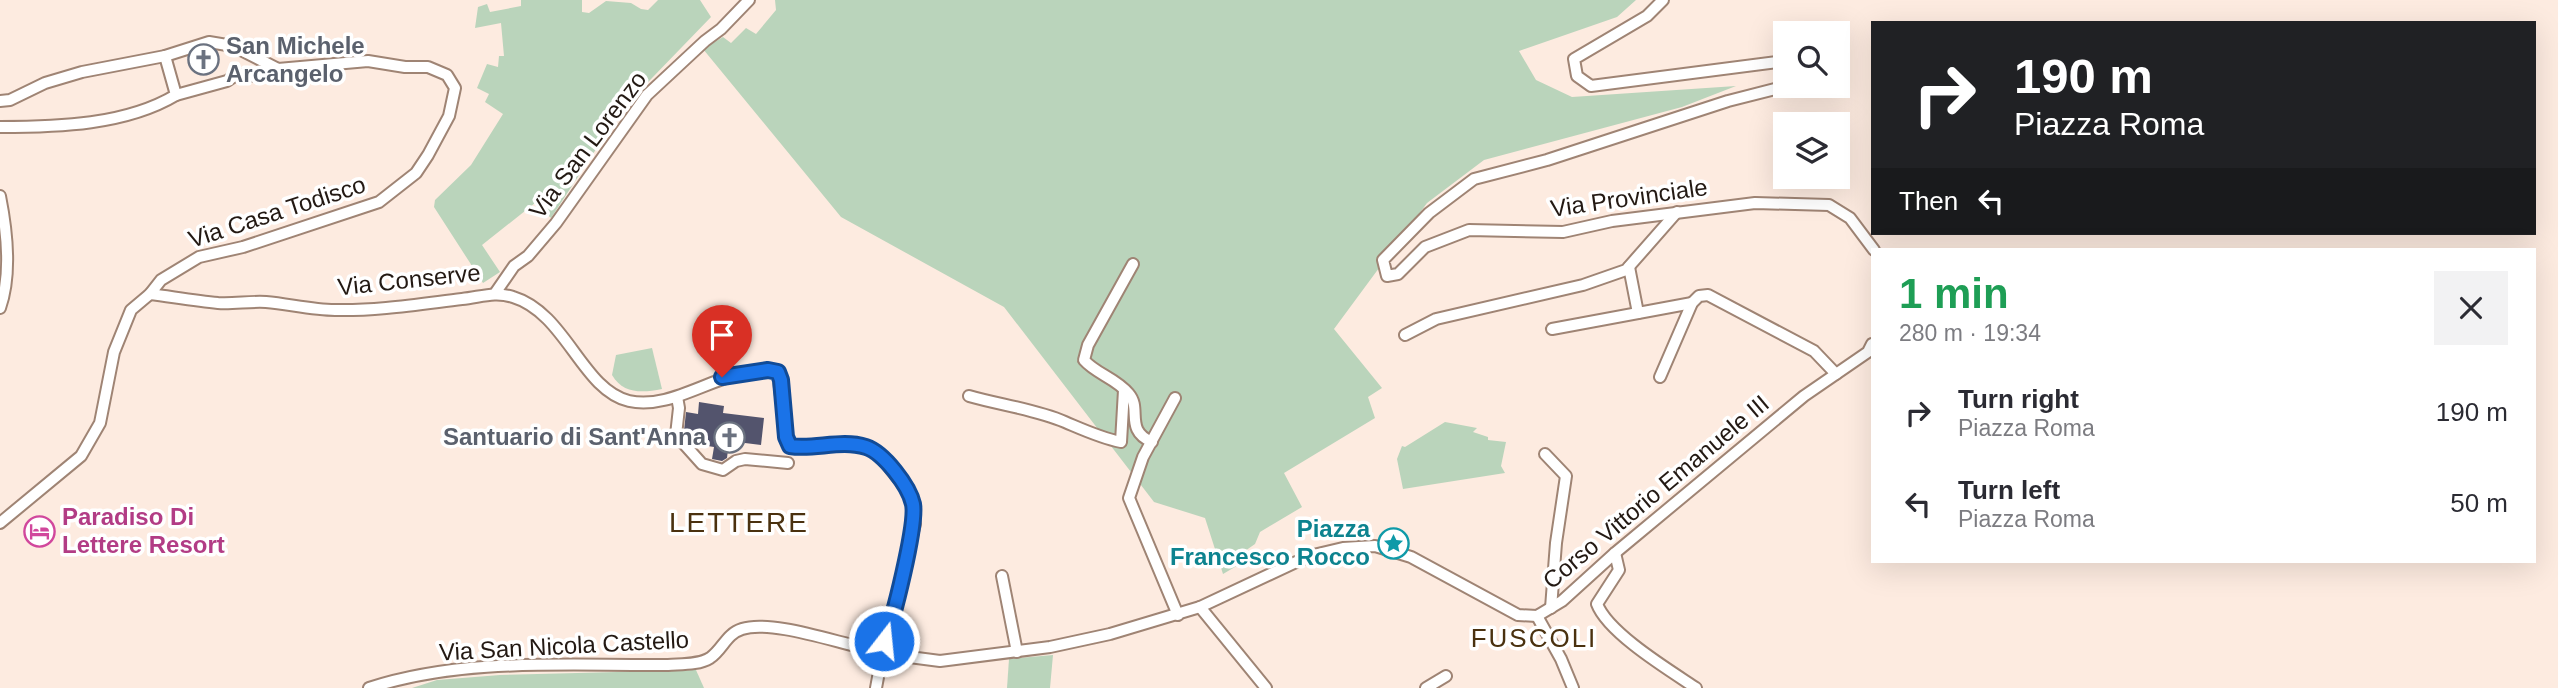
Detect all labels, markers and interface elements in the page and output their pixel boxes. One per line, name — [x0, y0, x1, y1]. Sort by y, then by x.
map controls — [1773, 21, 1850, 189]
button: search — [1773, 21, 1850, 98]
place label: San Michele Arcangelo — [226, 32, 365, 87]
church icon: San Michele Arcangelo — [186, 43, 220, 77]
icon: right — [1899, 49, 1990, 140]
text: 190 m — [2014, 49, 2153, 103]
street label: Via San Lorenzo — [524, 66, 652, 224]
text: Piazza Roma — [2014, 106, 2204, 142]
button: layers — [1773, 112, 1850, 189]
street label: Via Casa Todisco — [185, 170, 369, 253]
street label: Via Provinciale — [1549, 173, 1709, 222]
icon: left — [1972, 182, 2010, 220]
text: Then — [1899, 186, 1958, 216]
street label: Via Conserve — [336, 259, 482, 300]
text: 1 min — [1899, 270, 2009, 317]
button: close — [2434, 271, 2508, 345]
pin — [692, 305, 752, 377]
icon: arrive — [703, 316, 741, 354]
text: 280 m · 19:34 — [1899, 320, 2041, 346]
text: Turn right — [1958, 384, 2079, 414]
street label: Corso Vittorio Emanuele III — [1537, 389, 1774, 594]
icon: right — [1899, 394, 1937, 432]
text: 190 m — [2436, 397, 2508, 427]
text: Piazza Roma — [1958, 415, 2095, 441]
church icon: Santuario di Sant'Anna — [712, 420, 746, 454]
place label: Santuario di Sant'Anna — [443, 423, 707, 450]
text: Turn left — [1958, 475, 2060, 505]
icon: left — [1899, 485, 1937, 523]
text: 50 m — [2450, 488, 2508, 518]
place label: Paradiso Di Lettere Resort — [62, 503, 225, 558]
text: Piazza Roma — [1958, 506, 2095, 532]
district label: LETTERE — [669, 507, 809, 538]
hotel icon: Paradiso Di Lettere Resort — [22, 514, 56, 548]
place label: Piazza Francesco Rocco — [1170, 515, 1371, 570]
place icon: Piazza Francesco Rocco — [1376, 526, 1410, 560]
position arrow — [847, 604, 921, 678]
district label: FUSCOLI — [1471, 623, 1597, 653]
street label: Via San Nicola Castello — [438, 625, 690, 666]

